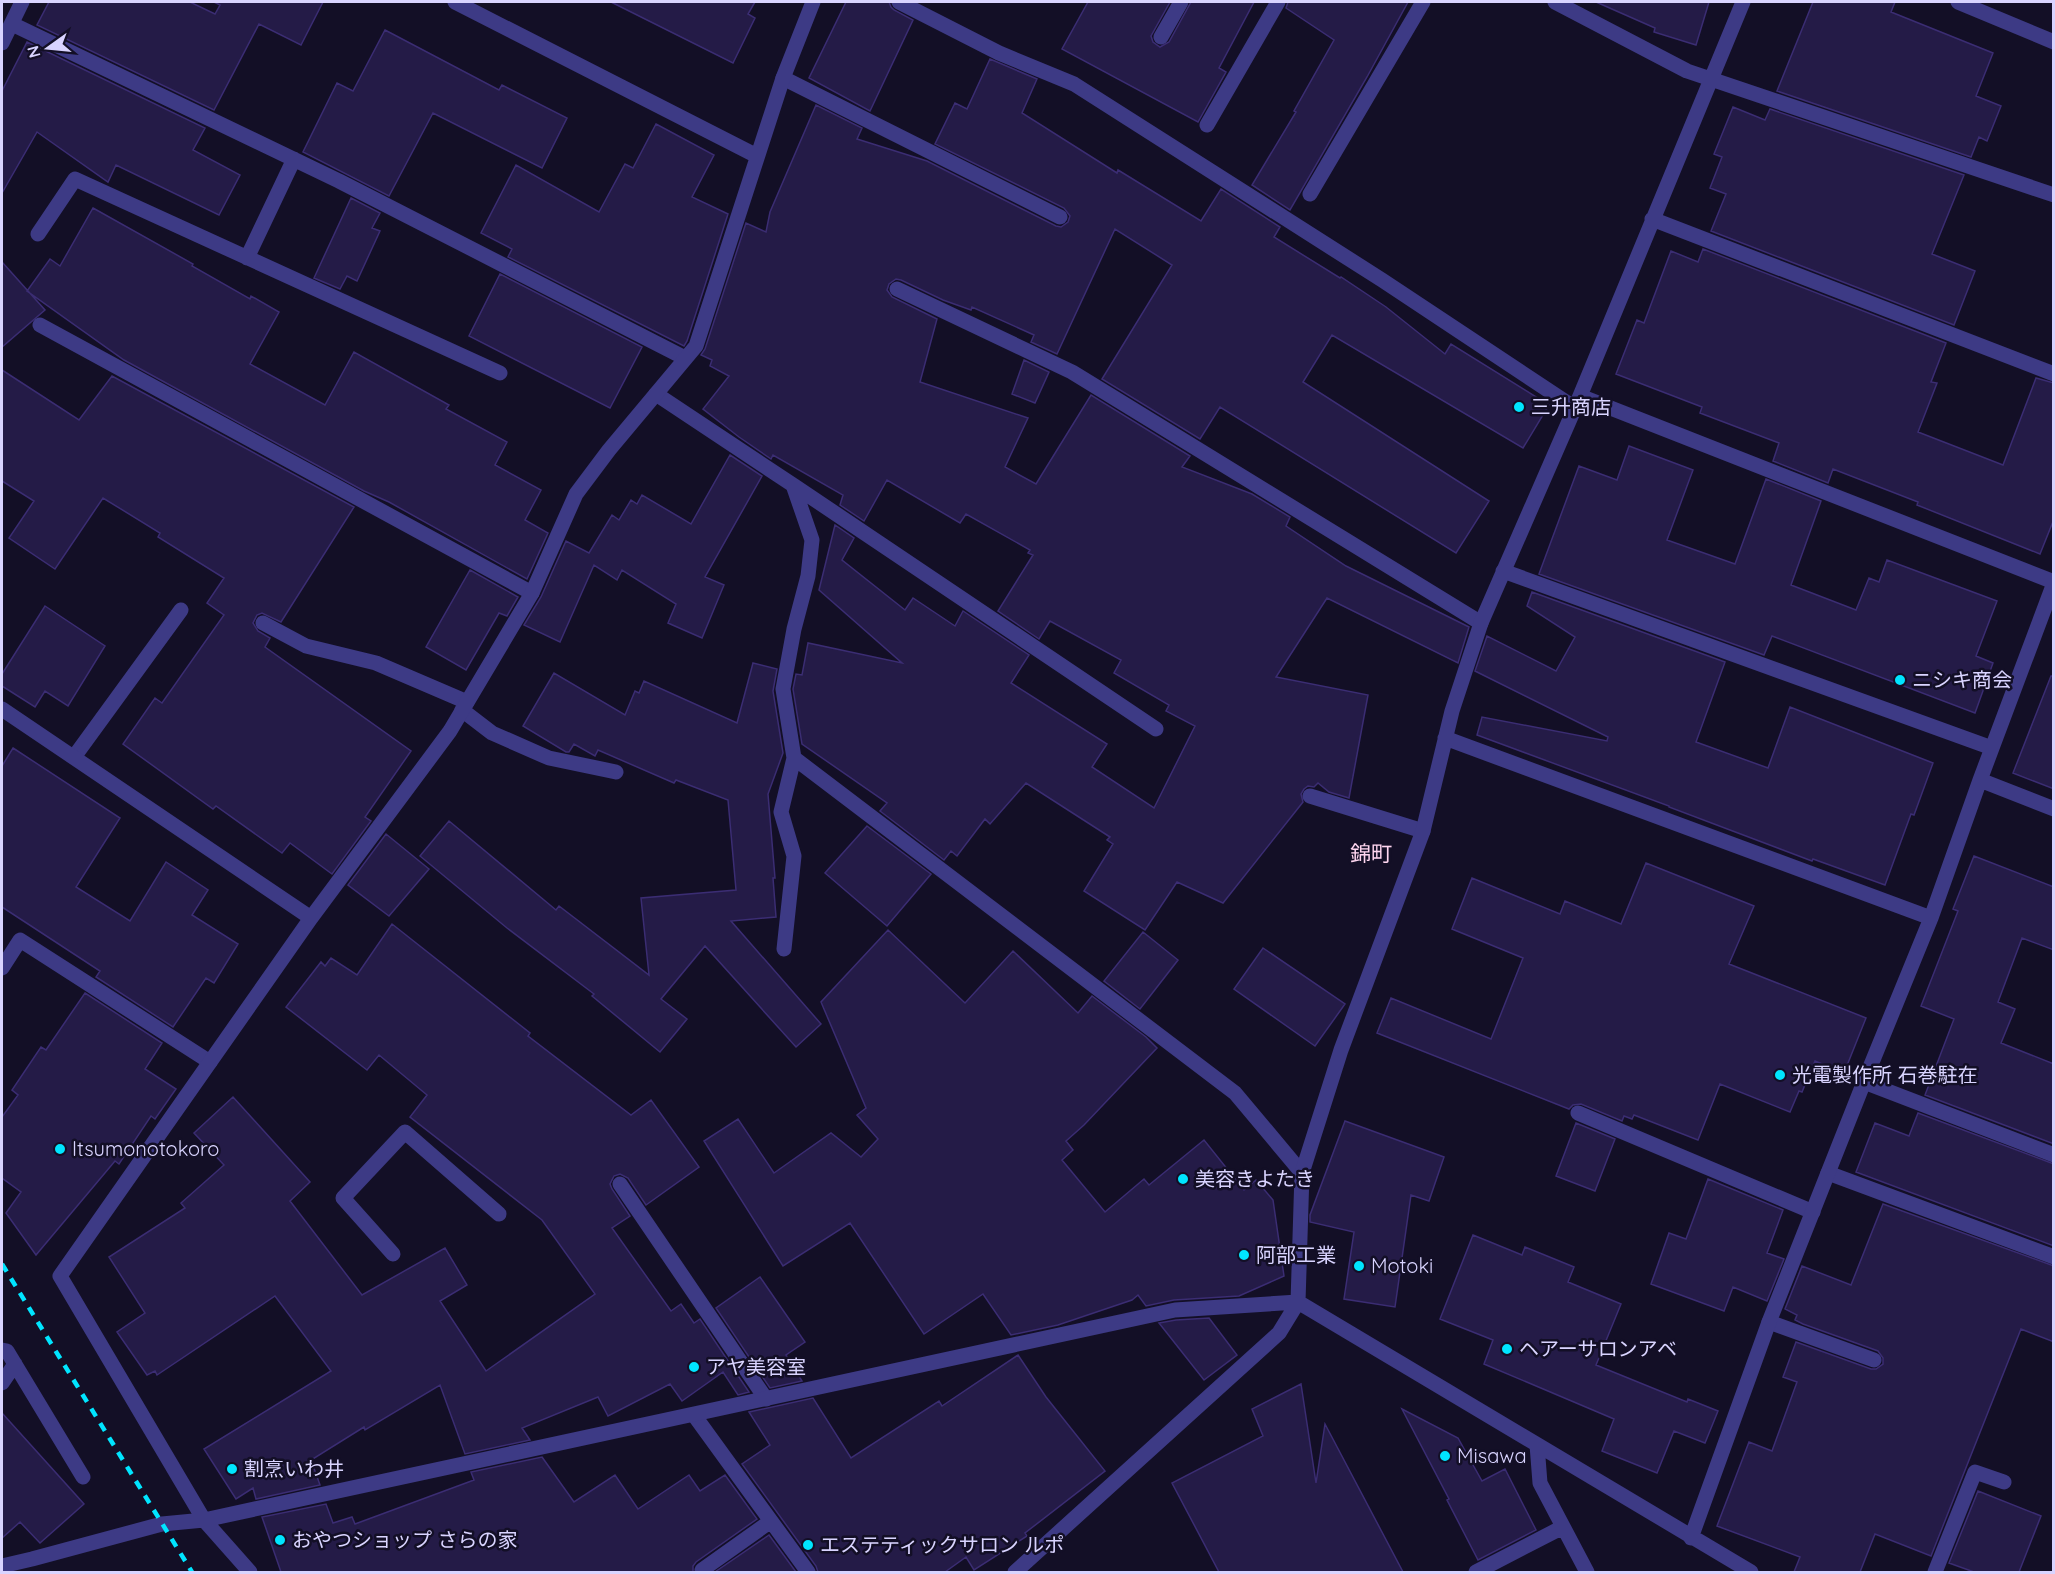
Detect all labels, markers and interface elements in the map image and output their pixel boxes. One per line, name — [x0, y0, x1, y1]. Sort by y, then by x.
north arrow — [18, 18, 78, 78]
text: N — [22, 44, 45, 60]
place label: 三升商店 — [1531, 394, 1611, 419]
marker: 三升商店 — [1512, 400, 1526, 414]
place label: ニシキ商会 — [1912, 667, 2012, 692]
marker: ニシキ商会 — [1893, 673, 1907, 687]
district label: 錦町 — [1350, 840, 1392, 866]
place label: 光電製作所 石巻駐在 — [1792, 1062, 1977, 1087]
marker: 光電製作所 石巻駐在 — [1773, 1068, 1787, 1082]
place label: Itsumonotokoro — [72, 1136, 219, 1161]
marker: Itsumonotokoro — [53, 1142, 67, 1156]
place label: 美容きよたき — [1195, 1166, 1315, 1191]
marker: 美容きよたき — [1176, 1172, 1190, 1186]
place label: 阿部工業 — [1256, 1242, 1336, 1267]
marker: 阿部工業 — [1237, 1248, 1251, 1262]
place label: Motoki — [1371, 1253, 1433, 1278]
marker: Motoki — [1352, 1259, 1366, 1273]
place label: ヘアーサロンアベ — [1519, 1336, 1677, 1361]
marker: ヘアーサロンアベ — [1500, 1342, 1514, 1356]
place label: アヤ美容室 — [706, 1354, 806, 1379]
marker: アヤ美容室 — [687, 1360, 701, 1374]
place label: Misawa — [1457, 1443, 1527, 1468]
marker: Misawa — [1438, 1449, 1452, 1463]
place label: 割烹いわ井 — [244, 1456, 344, 1481]
marker: 割烹いわ井 — [225, 1462, 239, 1476]
place label: おやつショップ さらの家 — [292, 1527, 517, 1552]
place label: エステティックサロン ルポ — [820, 1532, 1064, 1557]
marker: おやつショップ さらの家 — [273, 1533, 287, 1547]
marker: エステティックサロン ルポ — [801, 1538, 815, 1552]

